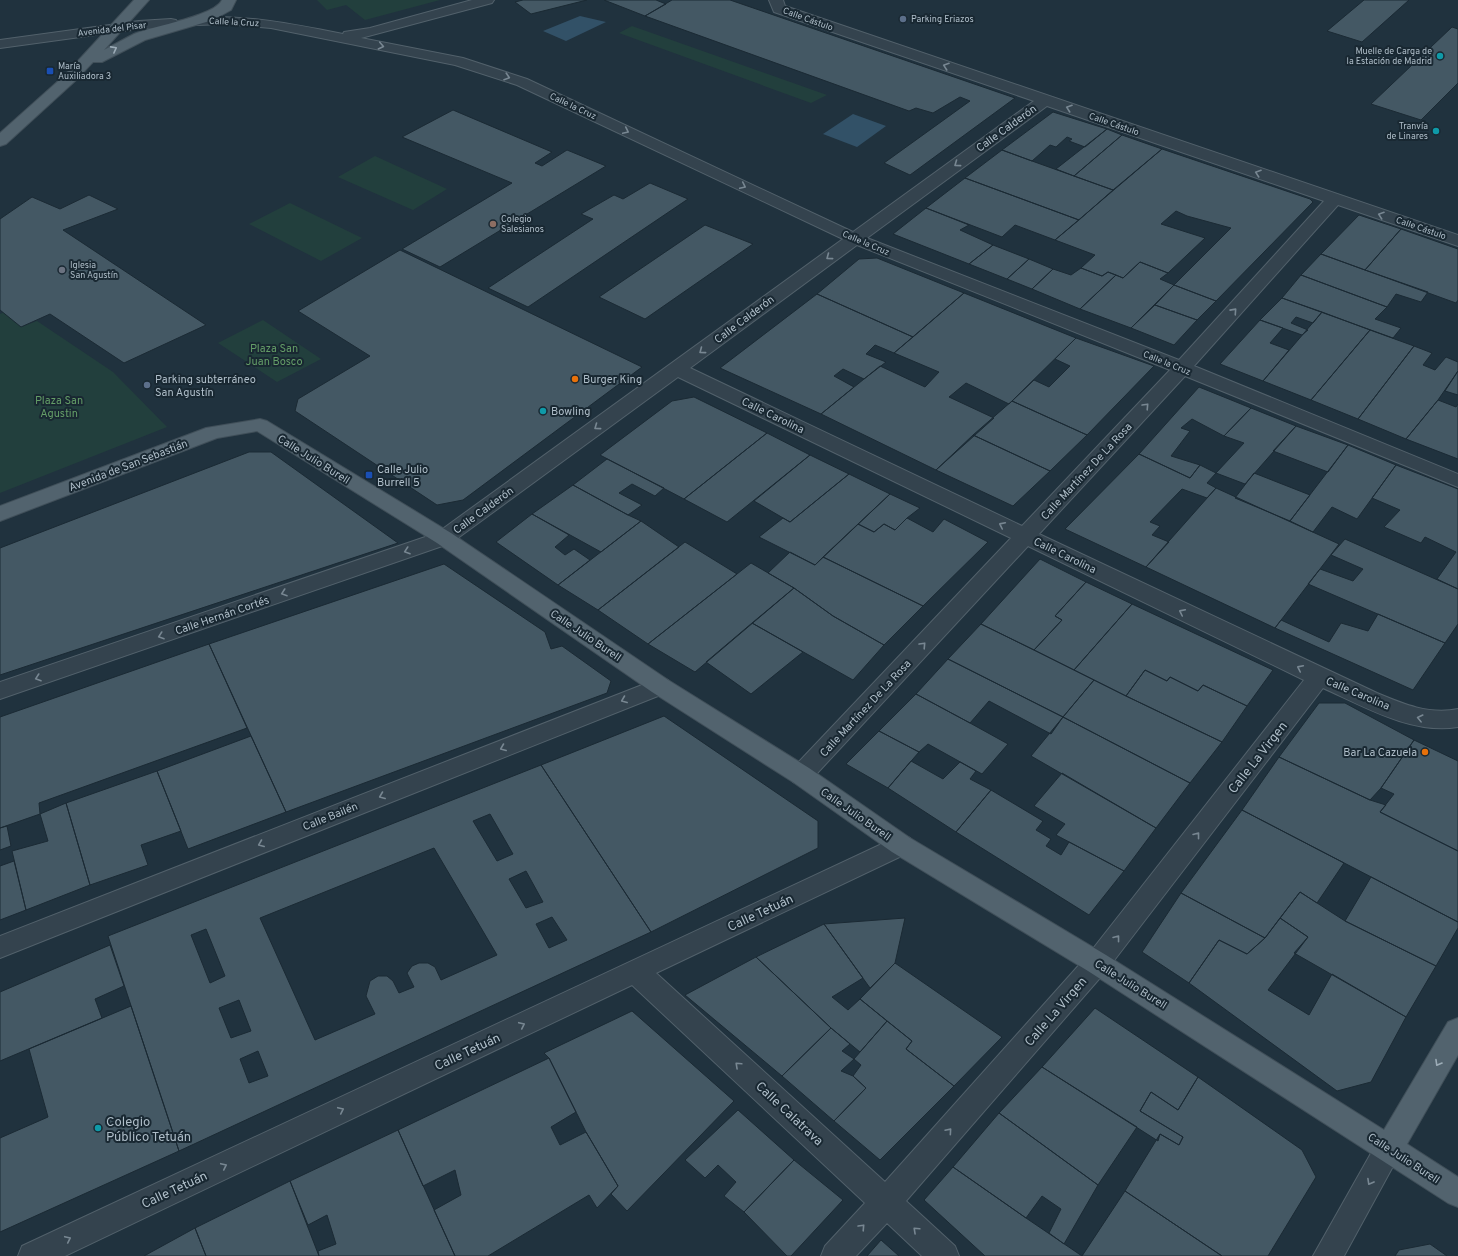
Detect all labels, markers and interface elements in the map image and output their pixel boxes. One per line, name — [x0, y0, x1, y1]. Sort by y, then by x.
street label: Calle Cástulo — [781, 5, 834, 34]
marker: Parking Eriazos — [898, 14, 908, 24]
place label: Parking Eriazos — [911, 14, 974, 25]
street label: Calle la Cruz — [209, 16, 259, 29]
street label: Avenida del Pisar — [77, 20, 148, 39]
one-way arrow — [378, 42, 385, 50]
one-way arrow — [110, 46, 117, 54]
place label: Muelle de Carga de la Estación de Madrid — [1347, 46, 1432, 67]
marker: Muelle de Carga de la Estación de Madrid — [1435, 51, 1445, 61]
place label: María Auxiliadora 3 — [58, 61, 111, 82]
one-way arrow — [943, 63, 950, 71]
marker: María Auxiliadora 3 — [45, 66, 55, 76]
one-way arrow — [504, 72, 511, 81]
street label: Calle la Cruz — [548, 91, 598, 122]
street label: Calle Calderón — [974, 102, 1040, 155]
one-way arrow — [1066, 105, 1073, 113]
street label: Calle Cástulo — [1087, 111, 1140, 138]
place label: Tranvía de Linares — [1386, 121, 1428, 142]
one-way arrow — [621, 126, 629, 134]
marker: Tranvía de Linares — [1431, 126, 1441, 136]
one-way arrow — [954, 159, 961, 166]
one-way arrow — [1255, 169, 1262, 178]
one-way arrow — [739, 181, 747, 189]
one-way arrow — [1378, 211, 1385, 220]
place label: Colegio Salesianos — [501, 214, 544, 235]
street label: Calle Cástulo — [1394, 215, 1447, 242]
marker: Colegio Salesianos — [488, 219, 498, 229]
street label: Calle la Cruz — [841, 229, 891, 258]
one-way arrow — [826, 252, 833, 259]
place label: Iglesia San Agustín — [70, 260, 118, 281]
marker: Iglesia San Agustín — [57, 265, 67, 275]
street label: Calle Calderón — [712, 293, 777, 347]
one-way arrow — [1229, 308, 1237, 316]
park label: Plaza San Juan Bosco — [245, 342, 303, 369]
one-way arrow — [699, 346, 706, 353]
street label: Calle la Cruz — [1141, 349, 1192, 378]
place label: Parking subterráneo San Agustín — [155, 373, 256, 400]
place label: Burger King — [583, 373, 642, 387]
marker: Burger King — [570, 374, 580, 384]
marker: Parking subterráneo San Agustín — [142, 380, 152, 390]
park label: Plaza San Agustin — [35, 394, 83, 421]
street label: Calle Carolina — [739, 395, 806, 437]
one-way arrow — [1141, 404, 1148, 411]
place label: Bowling — [551, 405, 590, 419]
marker: Bowling — [538, 406, 548, 416]
street label: Calle Martínez De La Rosa — [1038, 420, 1136, 523]
one-way arrow — [594, 422, 601, 429]
street label: Calle Julio Burell — [275, 432, 352, 488]
street label: Avenida de San Sebastián — [67, 437, 190, 495]
place label: Calle Julio Burrell 5 — [377, 463, 428, 490]
marker: Calle Julio Burrell 5 — [364, 470, 374, 480]
street label: Calle Calderón — [451, 484, 517, 537]
one-way arrow — [999, 522, 1006, 530]
street label: Calle Carolina — [1031, 535, 1098, 577]
one-way arrow — [403, 546, 410, 555]
one-way arrow — [280, 589, 287, 597]
street label: Calle Hernán Cortés — [173, 593, 271, 639]
street label: Calle Julio Burell — [547, 607, 624, 665]
one-way arrow — [1179, 609, 1187, 617]
one-way arrow — [158, 631, 165, 640]
one-way arrow — [919, 642, 926, 650]
street label: Calle Martínez De La Rosa — [817, 657, 915, 760]
one-way arrow — [1296, 665, 1304, 673]
one-way arrow — [35, 674, 42, 682]
street label: Calle Carolina — [1324, 674, 1392, 714]
one-way arrow — [620, 695, 628, 703]
one-way arrow — [1417, 714, 1423, 722]
street label: Calle La Virgen — [1226, 719, 1292, 797]
one-way arrow — [499, 743, 506, 751]
place label: Bar La Cazuela — [1343, 746, 1417, 760]
marker: Bar La Cazuela — [1420, 747, 1430, 757]
street label: Calle Julio Burell — [817, 785, 893, 844]
one-way arrow — [378, 791, 385, 799]
street label: Calle Bailén — [301, 800, 360, 834]
one-way arrow — [1192, 832, 1199, 839]
one-way arrow — [258, 839, 265, 847]
street label: Calle Tetuán — [725, 892, 796, 936]
one-way arrow — [1112, 935, 1119, 942]
street label: Calle Julio Burell — [1092, 957, 1169, 1013]
street label: Calle La Virgen — [1022, 974, 1091, 1050]
one-way arrow — [517, 1022, 525, 1030]
street label: Calle Tetuán — [432, 1031, 503, 1075]
one-way arrow — [1436, 1059, 1443, 1067]
one-way arrow — [735, 1063, 743, 1070]
street label: Calle Calatrava — [751, 1079, 826, 1150]
one-way arrow — [337, 1107, 344, 1115]
place label: Colegio Público Tetuán — [106, 1115, 191, 1146]
marker: Colegio Público Tetuán — [93, 1123, 103, 1133]
one-way arrow — [944, 1128, 951, 1135]
street label: Calle Julio Burell — [1365, 1130, 1442, 1187]
one-way arrow — [219, 1163, 227, 1171]
street label: Calle Tetuán — [139, 1169, 210, 1213]
one-way arrow — [1367, 1178, 1374, 1185]
one-way arrow — [857, 1225, 864, 1232]
one-way arrow — [913, 1227, 921, 1234]
one-way arrow — [64, 1236, 71, 1244]

